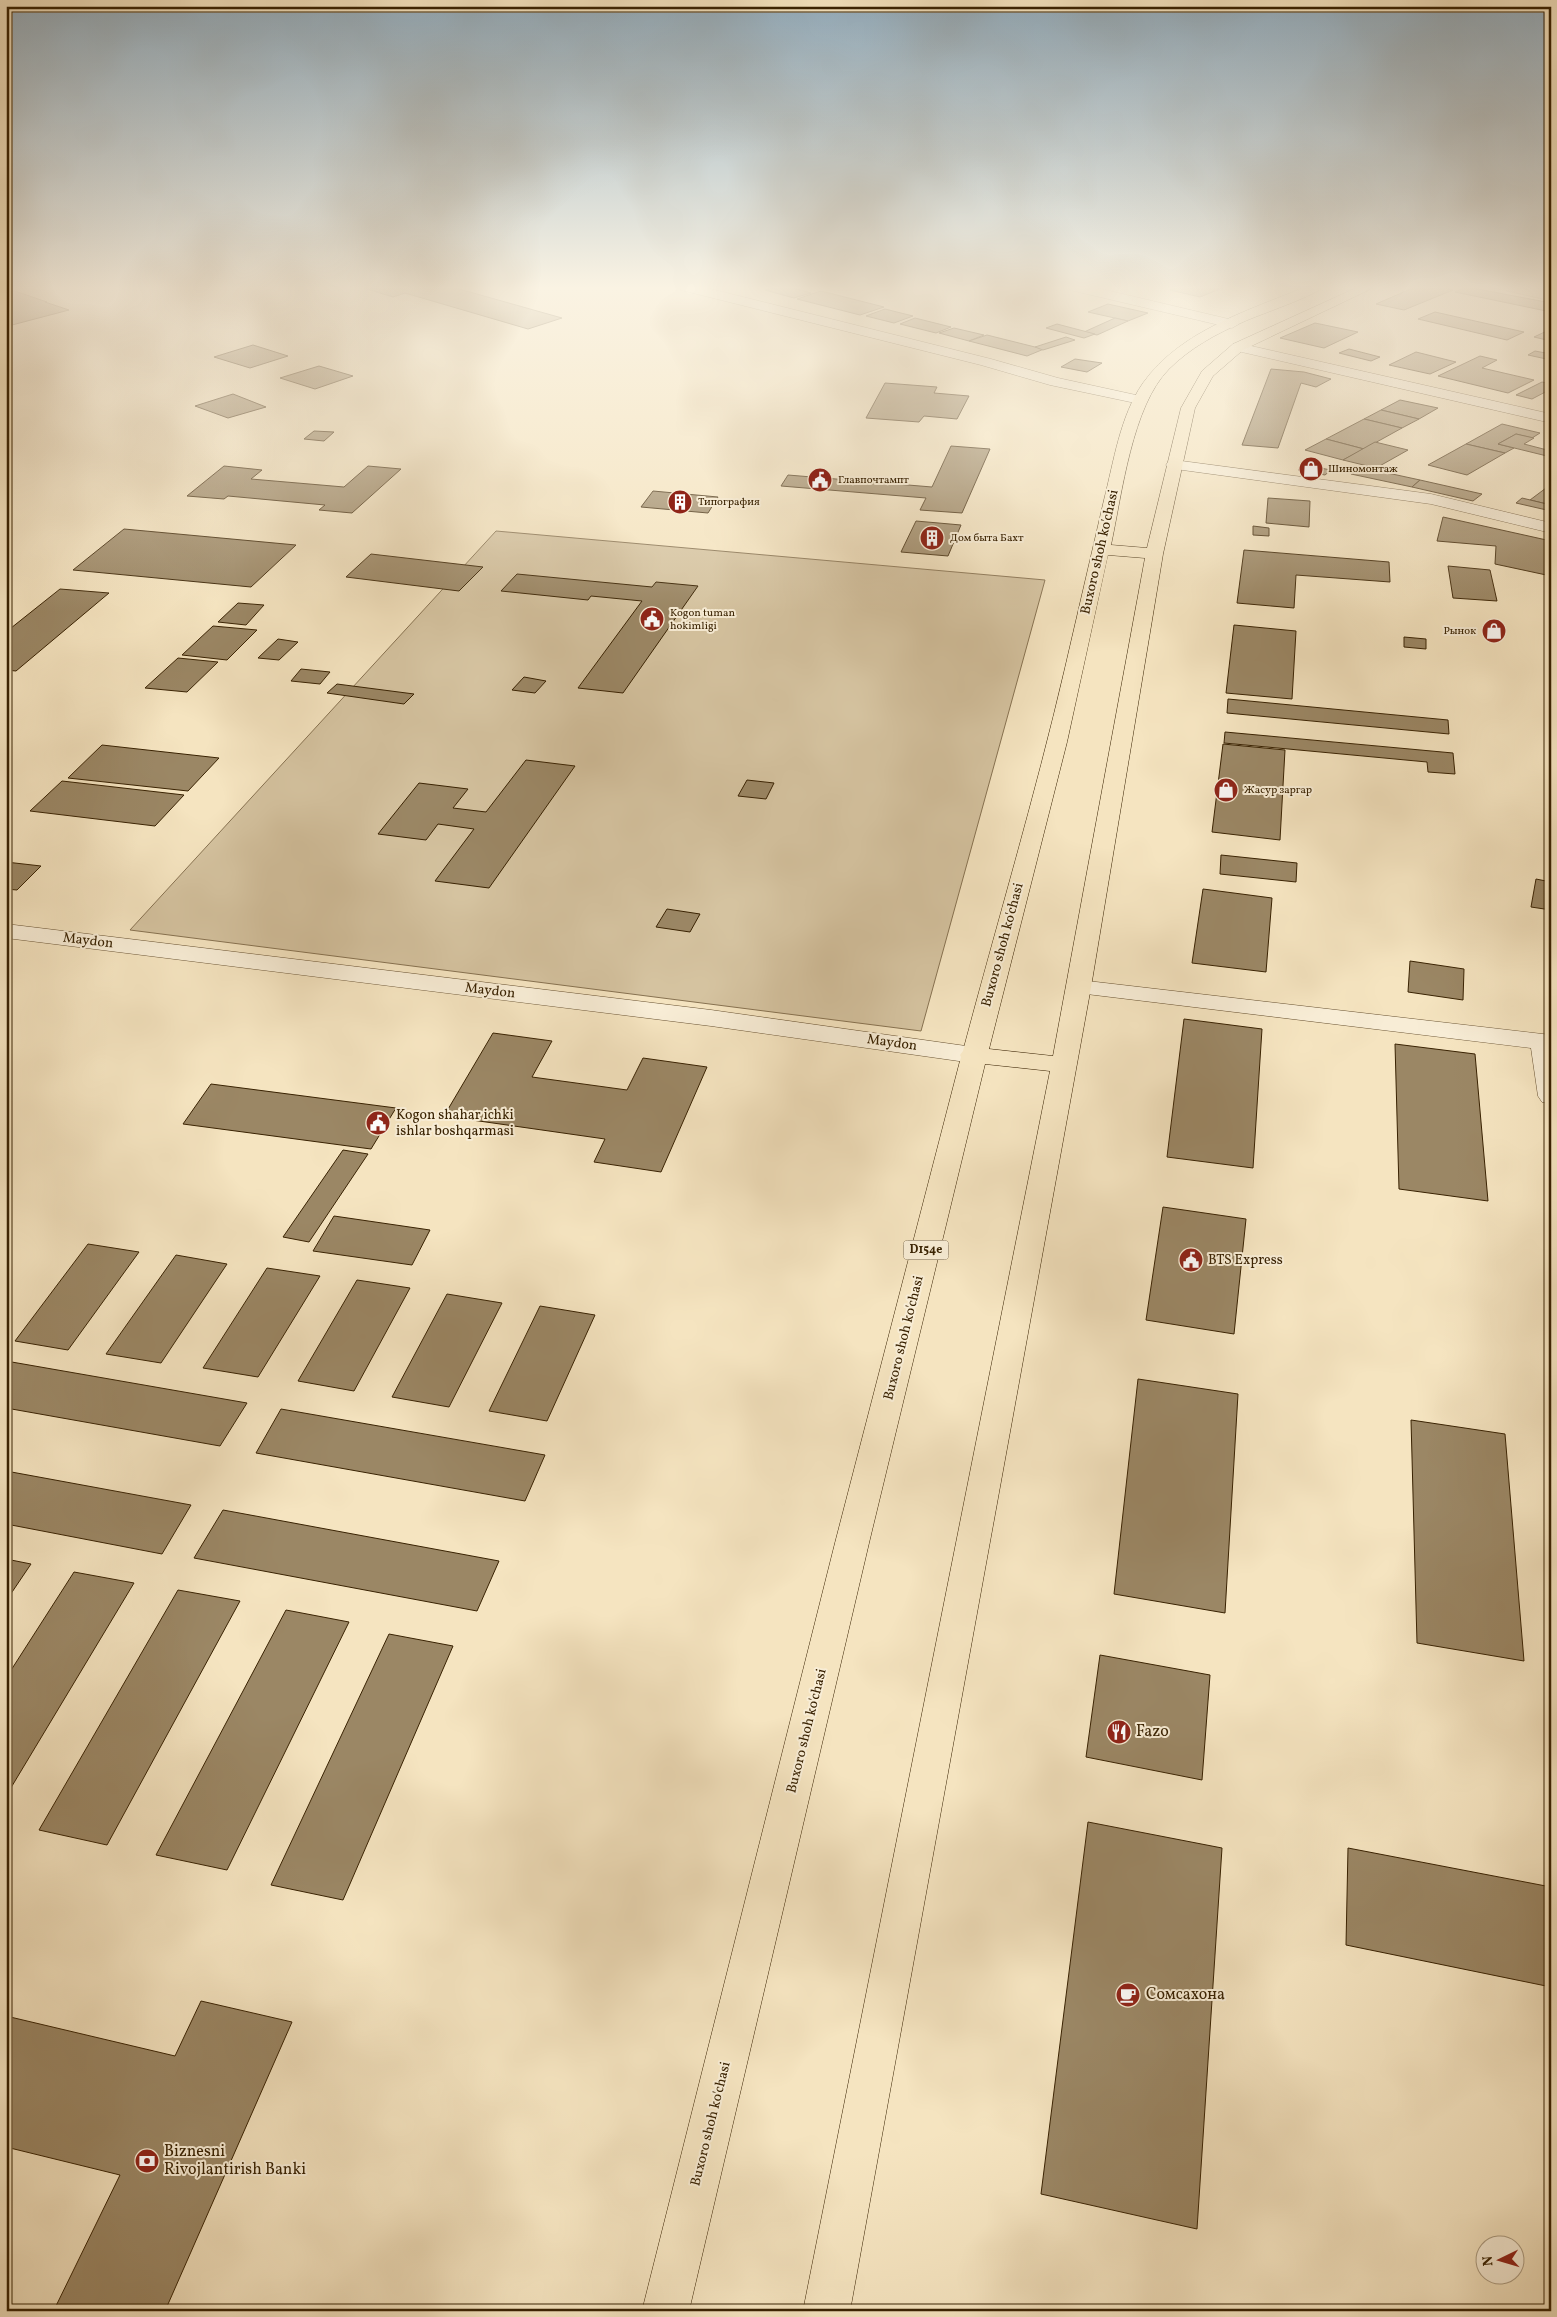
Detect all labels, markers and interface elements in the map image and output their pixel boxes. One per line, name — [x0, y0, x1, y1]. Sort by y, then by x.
shop icon: Шиномонтаж — [1298, 456, 1324, 482]
place label: Шиномонтаж — [1328, 462, 1398, 477]
public building icon: Главпочтампт — [807, 467, 833, 493]
place label: Главпочтампт — [838, 473, 909, 488]
street label: Buxoro shoh ko'chasi — [1076, 488, 1124, 616]
building icon: Типография — [667, 489, 693, 515]
place label: Типография — [698, 495, 760, 510]
building icon: Дом быта Бахт — [919, 525, 945, 551]
place label: Дом быта Бахт — [950, 531, 1024, 546]
public building icon: Kogon tuman hokimligi — [639, 606, 665, 632]
place label: Kogon tuman hokimligi — [670, 606, 735, 634]
shop icon: Рынок — [1481, 618, 1507, 644]
place label: Рынок — [1443, 624, 1476, 639]
shop icon: Жасур заргар — [1213, 777, 1239, 803]
place label: Жасур заргар — [1244, 783, 1312, 798]
street label: Buxoro shoh ko'chasi — [977, 881, 1029, 1009]
street label: Maydon — [62, 928, 114, 954]
street label: Maydon — [464, 978, 516, 1004]
street label: Maydon — [866, 1030, 918, 1056]
place label: Kogon shahar ichki ishlar boshqarmasi — [396, 1106, 514, 1141]
public building icon: Kogon shahar ichki ishlar boshqarmasi — [365, 1110, 391, 1136]
road number: D154e — [904, 1240, 948, 1260]
public building icon: BTS Express — [1178, 1247, 1204, 1273]
place label: BTS Express — [1208, 1251, 1283, 1270]
street label: Buxoro shoh ko'chasi — [879, 1274, 929, 1402]
street label: Buxoro shoh ko'chasi — [782, 1667, 832, 1795]
restaurant icon: Fazo — [1106, 1719, 1132, 1745]
place label: Fazo — [1136, 1721, 1169, 1743]
cafe icon: Сомсахона — [1115, 1982, 1141, 2008]
place label: Сомсахона — [1146, 1984, 1225, 2006]
street label: Buxoro shoh ko'chasi — [686, 2060, 736, 2188]
place label: Biznesni Rivojlantirish Banki — [164, 2141, 306, 2181]
bank icon: Biznesni Rivojlantirish Banki — [134, 2148, 160, 2174]
north arrow — [1474, 2234, 1524, 2284]
text: N — [1479, 2255, 1498, 2267]

